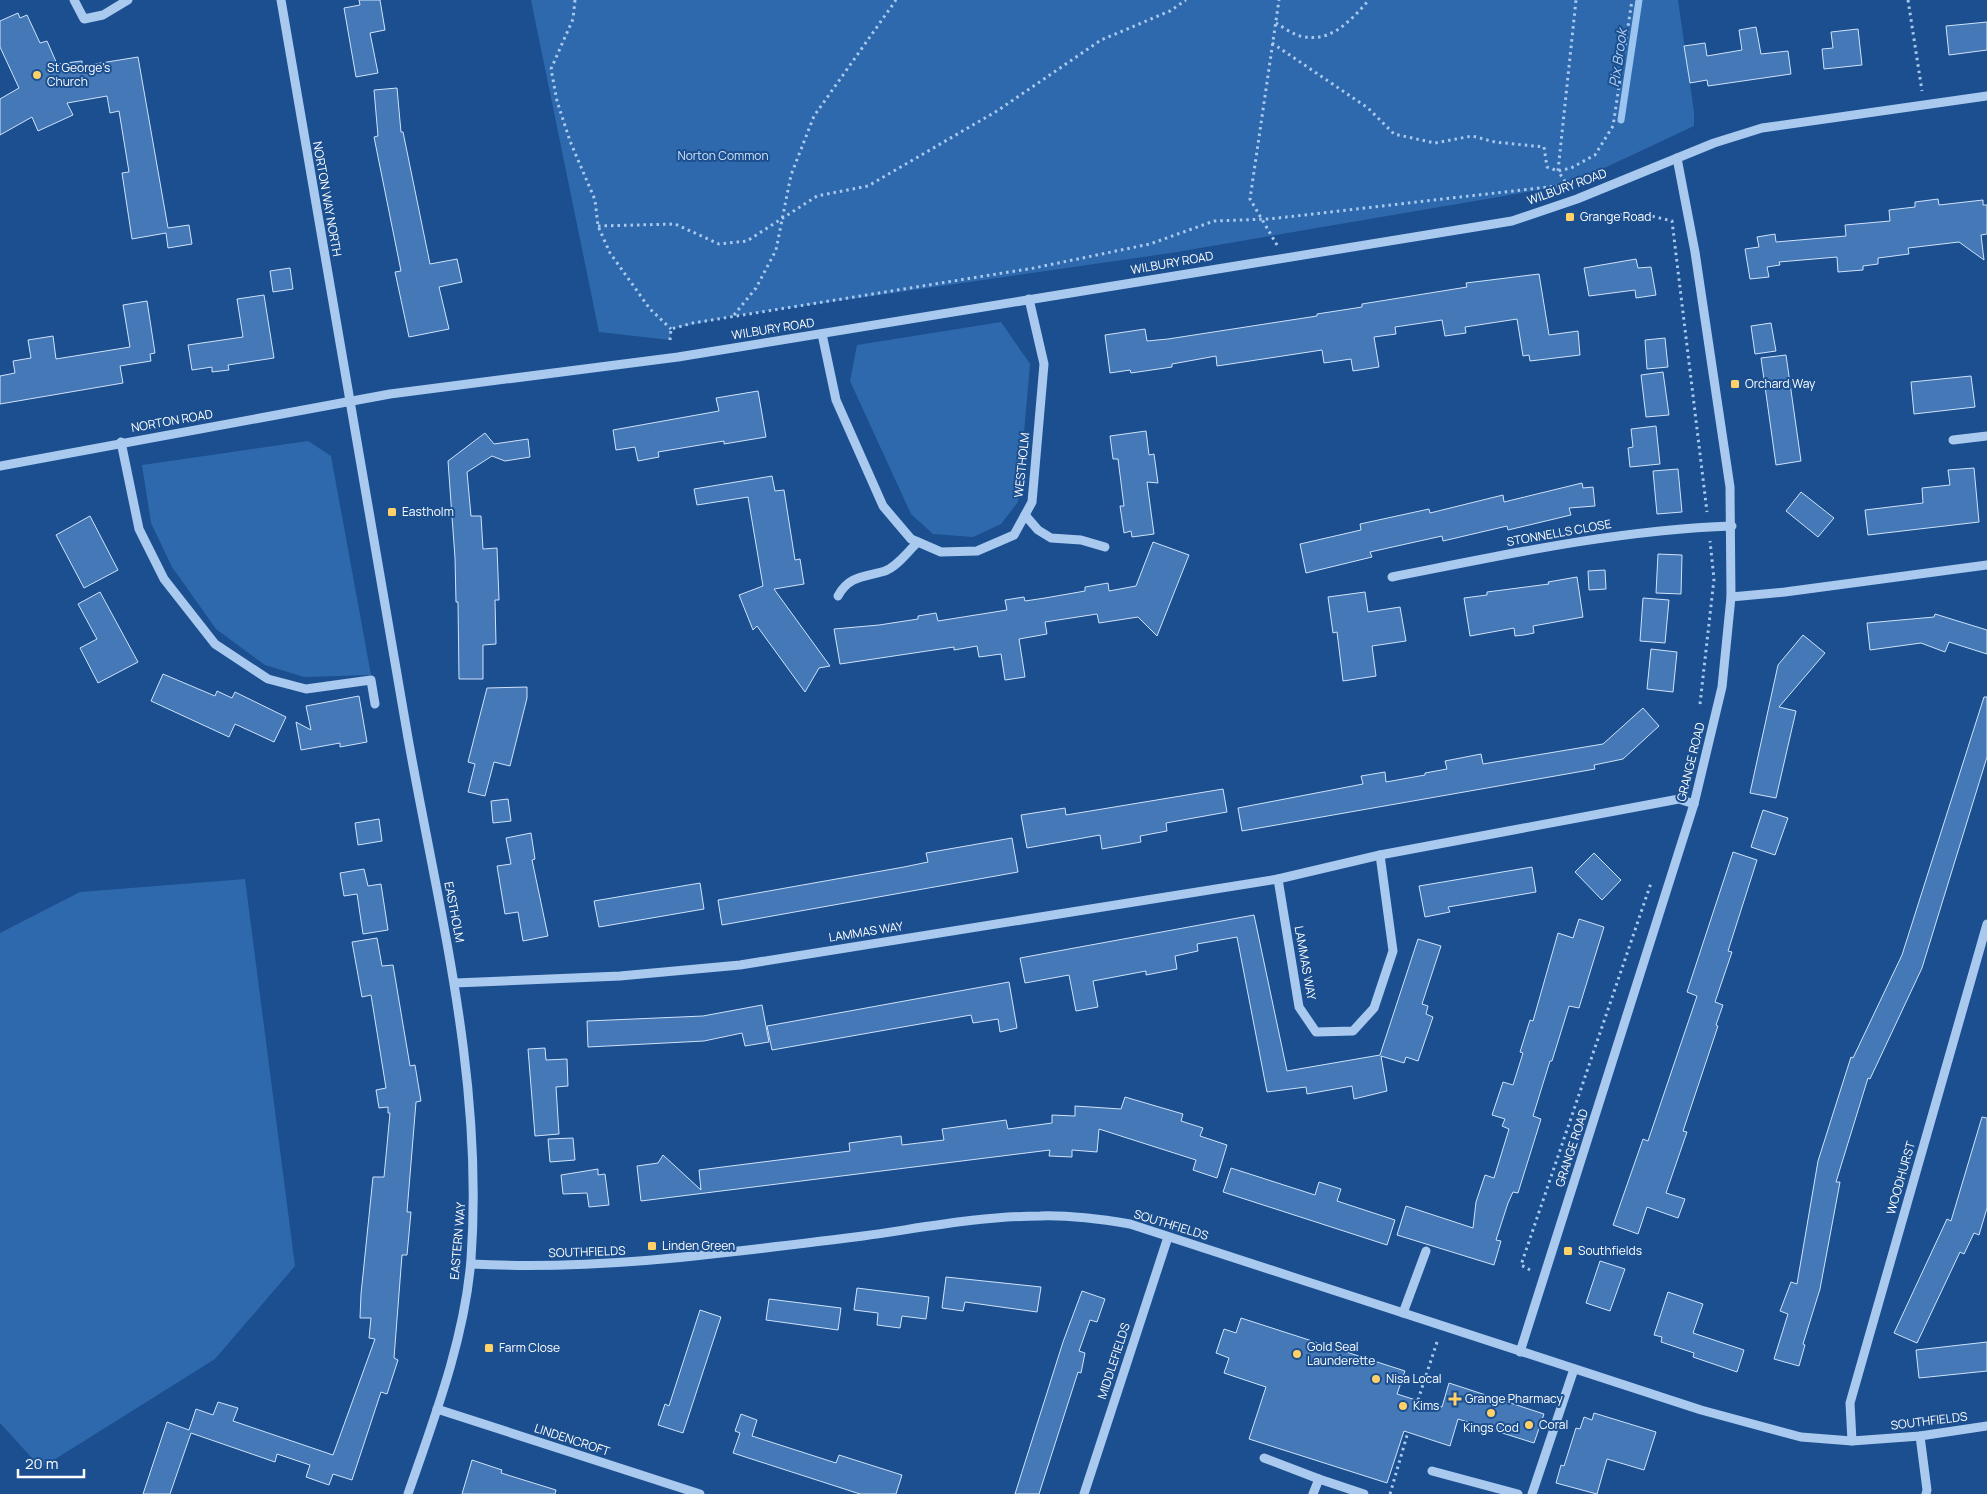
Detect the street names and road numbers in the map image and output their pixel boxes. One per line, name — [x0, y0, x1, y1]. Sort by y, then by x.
street label: NORTON WAY NORTH — [309, 140, 346, 258]
street label: WILBURY ROAD — [1525, 164, 1609, 209]
street label: WILBURY ROAD — [1129, 247, 1215, 278]
street label: WILBURY ROAD — [730, 314, 816, 343]
street label: NORTON ROAD — [130, 405, 214, 436]
street label: WESTHOLM — [1010, 432, 1033, 498]
street label: STONNELLS CLOSE — [1505, 515, 1613, 550]
street label: GRANGE ROAD — [1672, 720, 1709, 803]
street label: EASTHOLM — [440, 880, 469, 944]
street label: LAMMAS WAY — [828, 917, 905, 946]
street label: LAMMAS WAY — [1291, 924, 1320, 1002]
street label: GRANGE ROAD — [1551, 1107, 1592, 1189]
street label: WOODHURST — [1882, 1139, 1919, 1216]
street label: EASTERN WAY — [446, 1201, 469, 1280]
street label: SOUTHFIELDS — [1132, 1205, 1211, 1244]
street label: SOUTHFIELDS — [548, 1242, 626, 1261]
street label: MIDDLEFIELDS — [1093, 1321, 1134, 1401]
street label: SOUTHFIELDS — [1890, 1407, 1968, 1434]
street label: LINDENCROFT — [532, 1419, 613, 1460]

